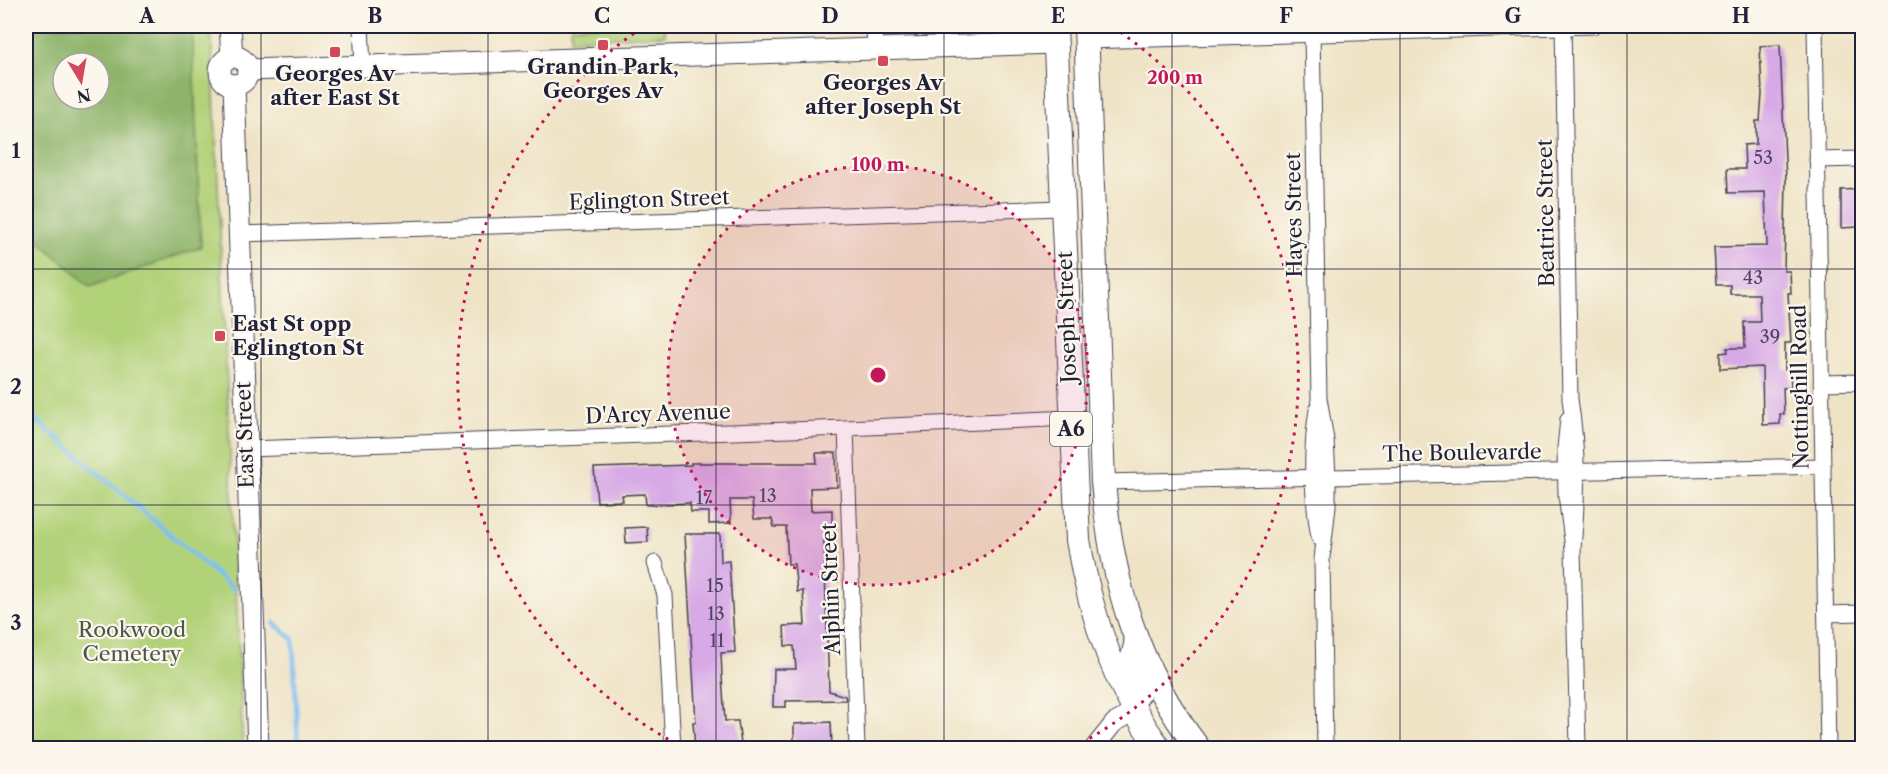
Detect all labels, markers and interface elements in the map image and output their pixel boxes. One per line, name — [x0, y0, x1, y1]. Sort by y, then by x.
text: A — [138, 4, 155, 28]
text: B — [368, 4, 383, 28]
text: C — [594, 4, 610, 28]
text: D — [821, 4, 839, 28]
text: E — [1051, 4, 1065, 28]
text: F — [1279, 4, 1293, 28]
text: G — [1505, 4, 1522, 28]
text: H — [1732, 4, 1750, 28]
marker: Grandin Park, Georges Av — [596, 38, 610, 52]
marker: Georges Av after East St — [328, 45, 342, 59]
north arrow — [51, 51, 111, 111]
place label: Grandin Park, Georges Av — [527, 54, 679, 103]
marker: Georges Av after Joseph St — [876, 54, 890, 68]
place label: Georges Av after East St — [270, 61, 400, 110]
text: 200 m — [1147, 67, 1203, 89]
place label: Georges Av after Joseph St — [805, 70, 962, 119]
text: N — [75, 85, 93, 107]
street label: Beatrice Street — [1532, 138, 1559, 287]
text: 1 — [12, 139, 21, 163]
house number: 53 — [1753, 147, 1773, 169]
street label: Hayes Street — [1280, 151, 1307, 278]
text: 100 m — [851, 154, 905, 176]
street label: Eglington Street — [568, 184, 730, 215]
street label: Joseph Street — [1052, 250, 1081, 386]
house number: 43 — [1743, 267, 1763, 289]
street label: Nottinghill Road — [1786, 304, 1813, 470]
place label: East St opp Eglington St — [232, 311, 365, 360]
house number: 39 — [1760, 326, 1780, 348]
marker: East St opp Eglington St — [213, 329, 227, 343]
centre of rings — [868, 365, 888, 385]
text: 2 — [10, 375, 22, 399]
street label: East Street — [230, 380, 259, 489]
street label: D'Arcy Avenue — [585, 398, 731, 429]
road number: A6 — [1050, 412, 1092, 446]
street label: The Boulevarde — [1382, 439, 1542, 466]
house number: 13 — [759, 485, 777, 507]
house number: 17 — [696, 487, 712, 509]
street label: Alphin Street — [816, 522, 845, 657]
house number: 15 — [706, 575, 724, 597]
house number: 13 — [707, 603, 725, 625]
text: 3 — [10, 611, 22, 635]
park label: Rookwood Cemetery — [78, 617, 186, 666]
house number: 11 — [709, 630, 725, 652]

